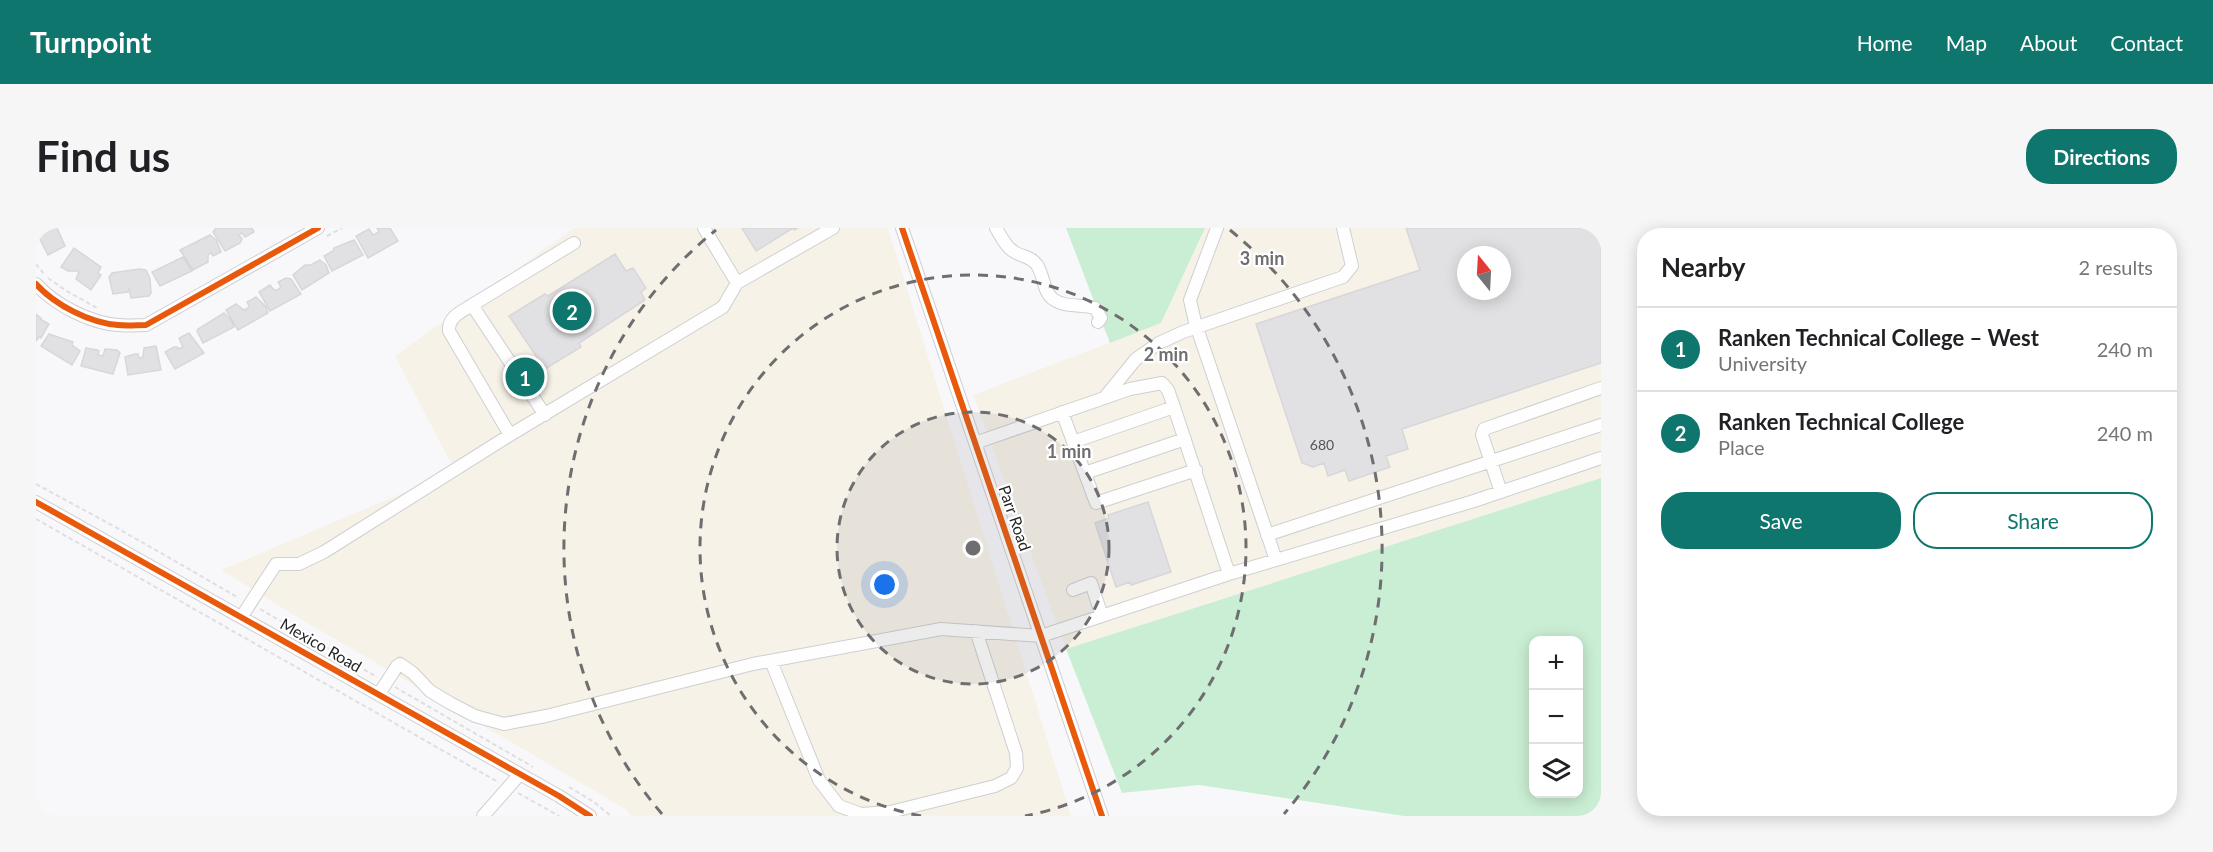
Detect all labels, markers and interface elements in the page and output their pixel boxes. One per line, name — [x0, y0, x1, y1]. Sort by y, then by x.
text: Turnpoint — [30, 25, 151, 59]
text: Home — [1857, 30, 1913, 55]
text: Map — [1946, 30, 1987, 55]
text: About — [2020, 30, 2077, 55]
text: Contact — [2110, 30, 2183, 55]
button: Directions — [2026, 129, 2177, 184]
text: Find us — [36, 131, 170, 181]
north arrow — [1457, 246, 1511, 300]
text: 3 min — [1240, 247, 1284, 269]
text: Nearby — [1661, 251, 1746, 283]
text: 2 results — [2078, 255, 2153, 279]
pin: 2 — [552, 288, 592, 334]
text: Ranken Technical College – West — [1718, 324, 2039, 351]
text: 1 — [1675, 337, 1686, 361]
text: 240 m — [2097, 337, 2153, 361]
text: 2 min — [1144, 343, 1188, 365]
text: University — [1718, 351, 1807, 375]
pin: 1 — [506, 354, 544, 400]
text: Ranken Technical College — [1718, 408, 1964, 435]
text: 2 — [1675, 421, 1686, 445]
text: 240 m — [2097, 421, 2153, 445]
text: Place — [1718, 435, 1765, 459]
house number: 680 — [1310, 436, 1334, 453]
text: 1 min — [1047, 440, 1091, 462]
street label: Parr Road — [995, 483, 1036, 553]
button: Save — [1661, 492, 1901, 549]
button: Share — [1913, 492, 2153, 549]
centre of rings — [963, 538, 983, 558]
your location — [870, 570, 899, 599]
street label: Mexico Road — [277, 614, 365, 676]
map controls — [1529, 636, 1583, 798]
button: + — [1529, 636, 1583, 690]
button: − — [1529, 690, 1583, 744]
button: layers — [1529, 744, 1583, 798]

